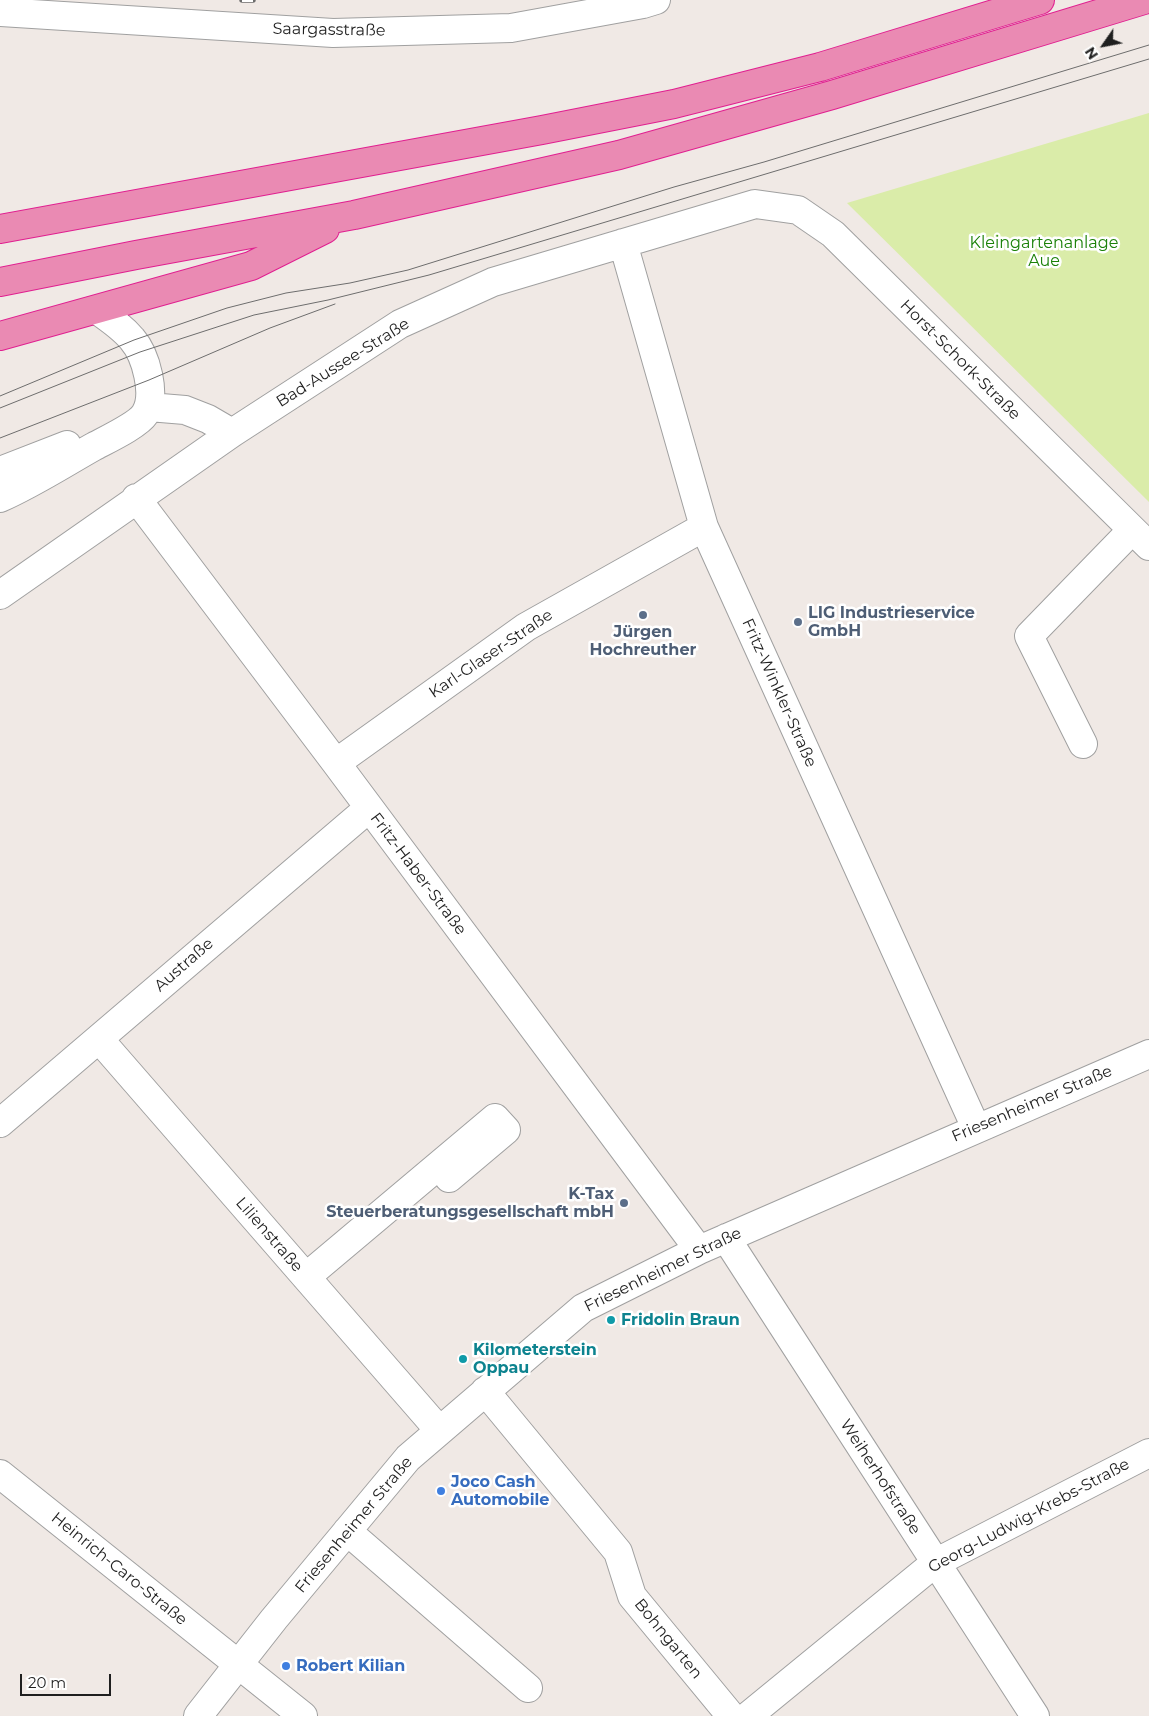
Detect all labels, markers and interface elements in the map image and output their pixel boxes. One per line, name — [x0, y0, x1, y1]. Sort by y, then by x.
street label: Saargasstraße — [272, 19, 386, 41]
north arrow — [1079, 20, 1129, 70]
text: N — [1081, 44, 1102, 63]
park label: Kleingartenanlage Aue — [970, 233, 1118, 271]
street label: Horst-Schork-Straße — [896, 296, 1024, 424]
street label: Bad-Aussee-Straße — [273, 314, 413, 412]
place label: LIG Industrieservice GmbH — [808, 603, 975, 641]
street label: Karl-Glaser-Straße — [426, 606, 556, 702]
marker: Jürgen Hochreuther — [637, 609, 649, 621]
street label: Fritz-Winkler-Straße — [738, 616, 820, 770]
marker: LIG Industrieservice GmbH — [792, 616, 804, 628]
place label: Jürgen Hochreuther — [590, 622, 696, 660]
street label: Fritz-Haber-Straße — [366, 809, 470, 939]
street label: Austraße — [151, 934, 217, 996]
street label: Friesenheimer Straße — [949, 1061, 1115, 1147]
place label: K-Tax Steuerberatungsgesellschaft mbH — [326, 1184, 614, 1222]
street label: Lilienstraße — [231, 1194, 307, 1276]
marker: K-Tax Steuerberatungsgesellschaft mbH — [618, 1197, 630, 1209]
street label: Friesenheimer Straße — [581, 1224, 745, 1316]
place label: Fridolin Braun — [621, 1310, 740, 1330]
marker: Fridolin Braun — [605, 1314, 617, 1326]
place label: Kilometerstein Oppau — [473, 1340, 597, 1378]
marker: Kilometerstein Oppau — [457, 1353, 469, 1365]
street label: Weiherhofstraße — [836, 1416, 924, 1538]
street label: Friesenheimer Straße — [291, 1453, 417, 1597]
street label: Georg-Ludwig-Krebs-Straße — [925, 1455, 1133, 1577]
place label: Joco Cash Automobile — [451, 1472, 549, 1510]
marker: Joco Cash Automobile — [435, 1485, 447, 1497]
street label: Heinrich-Caro-Straße — [47, 1508, 191, 1630]
street label: Bohngarten — [630, 1595, 706, 1683]
place label: Robert Kilian — [296, 1656, 405, 1676]
marker: Robert Kilian — [280, 1660, 292, 1672]
scale bar — [22, 1664, 114, 1696]
text: 20 m — [28, 1673, 66, 1692]

